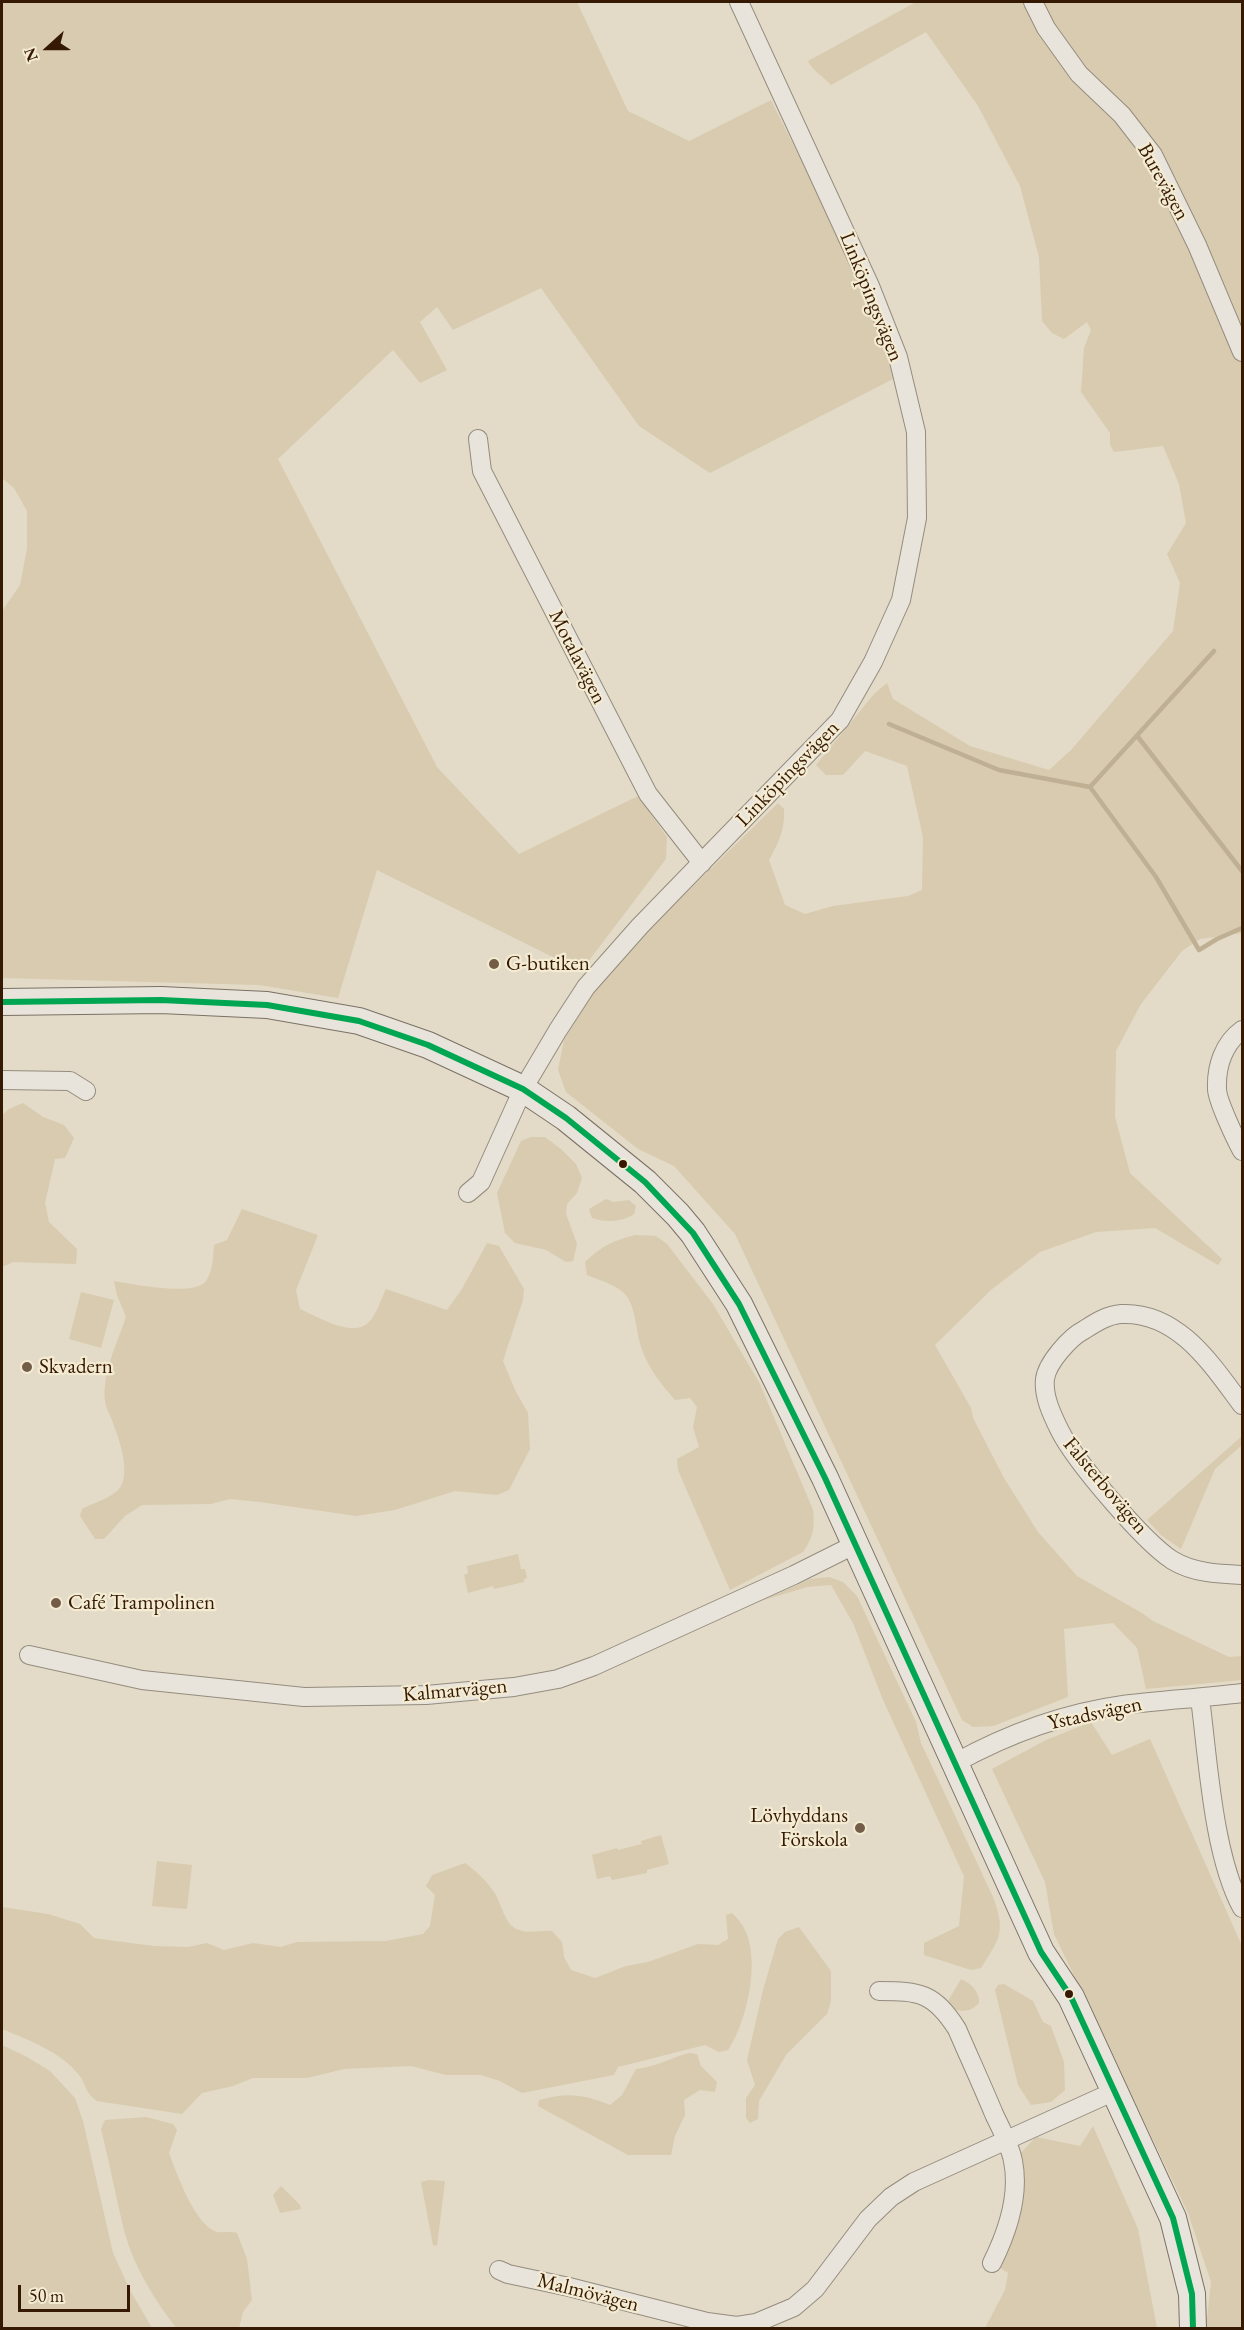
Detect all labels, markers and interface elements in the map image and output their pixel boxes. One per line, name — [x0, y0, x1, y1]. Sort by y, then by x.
north arrow — [18, 18, 78, 78]
text: N — [19, 45, 43, 64]
street label: Burevägen — [1132, 139, 1194, 225]
street label: Linköpingsvägen — [834, 229, 908, 365]
street label: Motalavägen — [542, 606, 612, 708]
street label: Linköpingsvägen — [731, 716, 845, 832]
place label: G-butiken — [506, 951, 590, 977]
marker: G-butiken — [487, 957, 501, 971]
unlabelled marker — [617, 1158, 629, 1170]
place label: Skvadern — [39, 1354, 113, 1380]
marker: Skvadern — [20, 1360, 34, 1374]
street label: Falsterbovägen — [1057, 1432, 1153, 1540]
place label: Café Trampolinen — [68, 1590, 215, 1616]
marker: Café Trampolinen — [49, 1596, 63, 1610]
street label: Kalmarvägen — [402, 1674, 508, 1708]
street label: Ystadsvägen — [1046, 1692, 1144, 1736]
place label: Lövhyddans Förskola — [750, 1803, 848, 1853]
marker: Lövhyddans Förskola — [853, 1821, 867, 1835]
unlabelled marker — [1063, 1988, 1075, 2000]
street label: Malmövägen — [534, 2268, 642, 2318]
scale bar — [21, 2273, 134, 2311]
text: 50 m — [29, 2284, 64, 2307]

